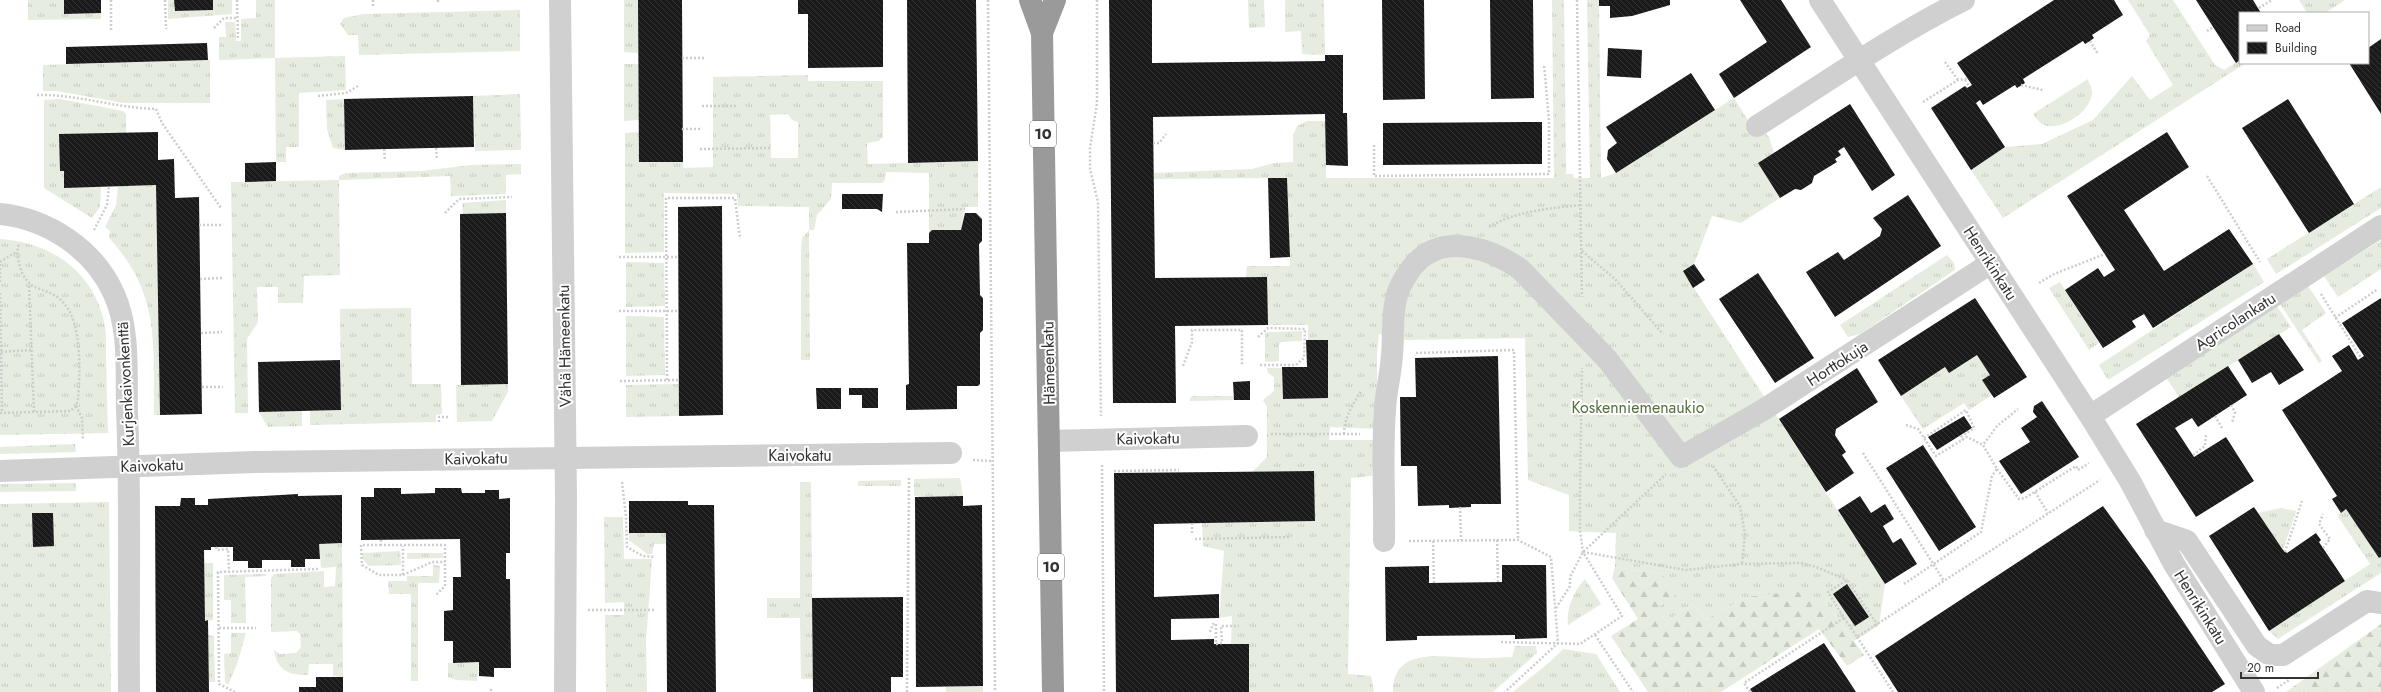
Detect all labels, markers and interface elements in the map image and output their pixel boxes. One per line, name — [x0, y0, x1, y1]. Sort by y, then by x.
legend — [2239, 12, 2369, 64]
text: Road — [2275, 19, 2301, 37]
text: Building — [2275, 39, 2317, 57]
road number: 10 — [1030, 121, 1056, 147]
street label: Henrikinkatu — [1958, 222, 2023, 305]
street label: Vähä Hämeenkatu — [552, 284, 577, 408]
street label: Agricolankatu — [2190, 287, 2280, 356]
street label: Kurjenkaivonkenttä — [111, 321, 140, 447]
street label: Hämeenkatu — [1036, 321, 1061, 405]
street label: Horttokuja — [1802, 335, 1872, 392]
park label: Koskenniemenaukio — [1571, 396, 1705, 419]
street label: Kaivokatu — [1116, 426, 1180, 451]
street label: Kaivokatu — [768, 444, 832, 467]
street label: Kaivokatu — [444, 446, 508, 471]
street label: Kaivokatu — [120, 453, 184, 478]
road number: 10 — [1038, 554, 1064, 580]
street label: Henrikinkatu — [2168, 565, 2233, 649]
scale bar — [2241, 654, 2318, 680]
text: 20 m — [2247, 659, 2274, 677]

